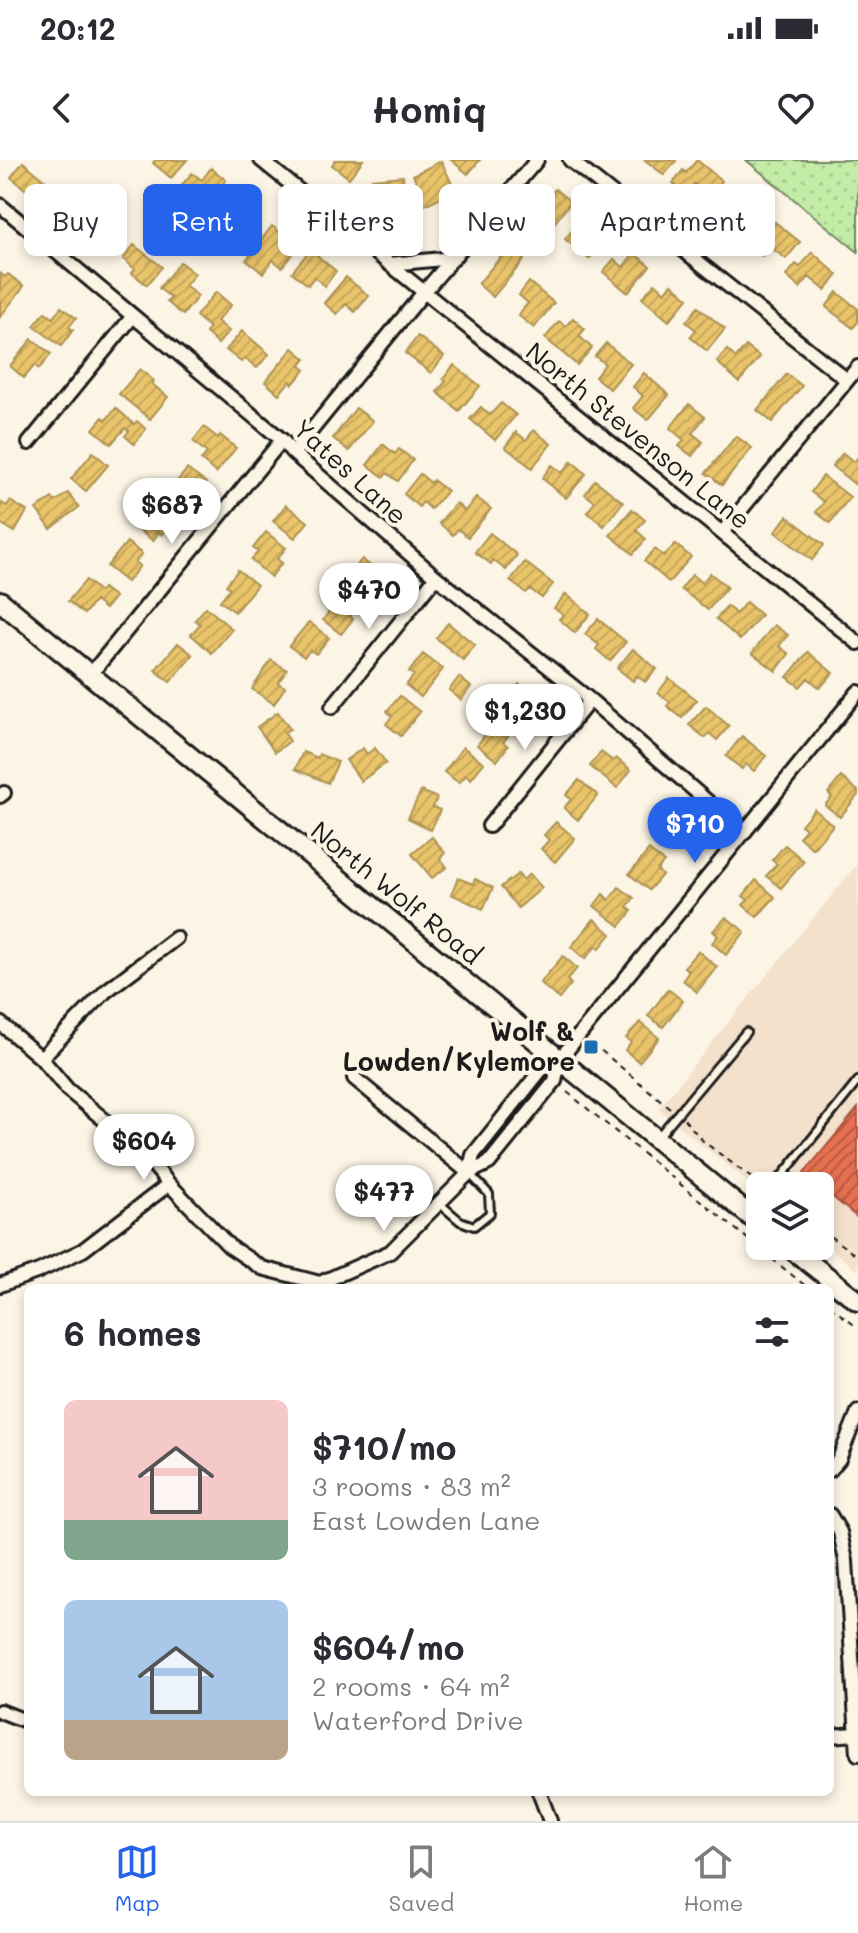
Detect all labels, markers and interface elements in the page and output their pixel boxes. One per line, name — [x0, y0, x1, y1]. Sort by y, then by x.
text: 20:12 — [40, 8, 116, 48]
text: Homiq — [372, 85, 486, 132]
icon: back — [40, 86, 84, 130]
icon: heart — [774, 86, 818, 130]
chip: Buy — [24, 184, 127, 256]
chip: Rent — [143, 184, 262, 256]
chip: Filters — [278, 184, 423, 256]
chip: New — [439, 184, 555, 256]
chip: Apartment — [571, 184, 775, 256]
street label: North Stevenson Lane — [519, 334, 758, 536]
street label: Yates Lane — [286, 411, 415, 531]
pin: $687 — [125, 478, 219, 546]
text: $687 — [141, 487, 203, 521]
pin: $470 — [322, 563, 416, 631]
text: $470 — [337, 572, 401, 606]
pin: $1,230 — [460, 684, 590, 752]
text: $1,230 — [484, 693, 566, 727]
pin: $710 — [648, 797, 742, 865]
text: $710 — [666, 806, 724, 840]
street label: North Wolf Road — [304, 813, 489, 972]
place label: Wolf & Lowden/Kylemore — [343, 1014, 575, 1078]
marker: Wolf & Lowden/Kylemore — [582, 1038, 600, 1056]
pin: $604 — [97, 1114, 191, 1182]
text: $604 — [111, 1123, 177, 1157]
pin: $477 — [337, 1165, 431, 1233]
map controls — [746, 1172, 834, 1260]
button: layers — [746, 1172, 834, 1260]
text: $477 — [353, 1174, 415, 1208]
text: 6 homes — [64, 1310, 202, 1355]
icon: filters — [750, 1310, 794, 1354]
text: $710/mo — [312, 1424, 456, 1469]
icon: home — [128, 1432, 224, 1528]
text: 3 rooms · 83 m² — [312, 1469, 511, 1503]
text: East Lowden Lane — [312, 1503, 540, 1537]
text: $604/mo — [312, 1624, 465, 1669]
icon: home — [128, 1632, 224, 1728]
text: 2 rooms · 64 m² — [312, 1669, 510, 1703]
text: Waterford Drive — [312, 1703, 524, 1737]
tab: Map — [115, 1840, 159, 1917]
tab: Saved — [389, 1840, 454, 1917]
tab: Home — [683, 1840, 743, 1917]

